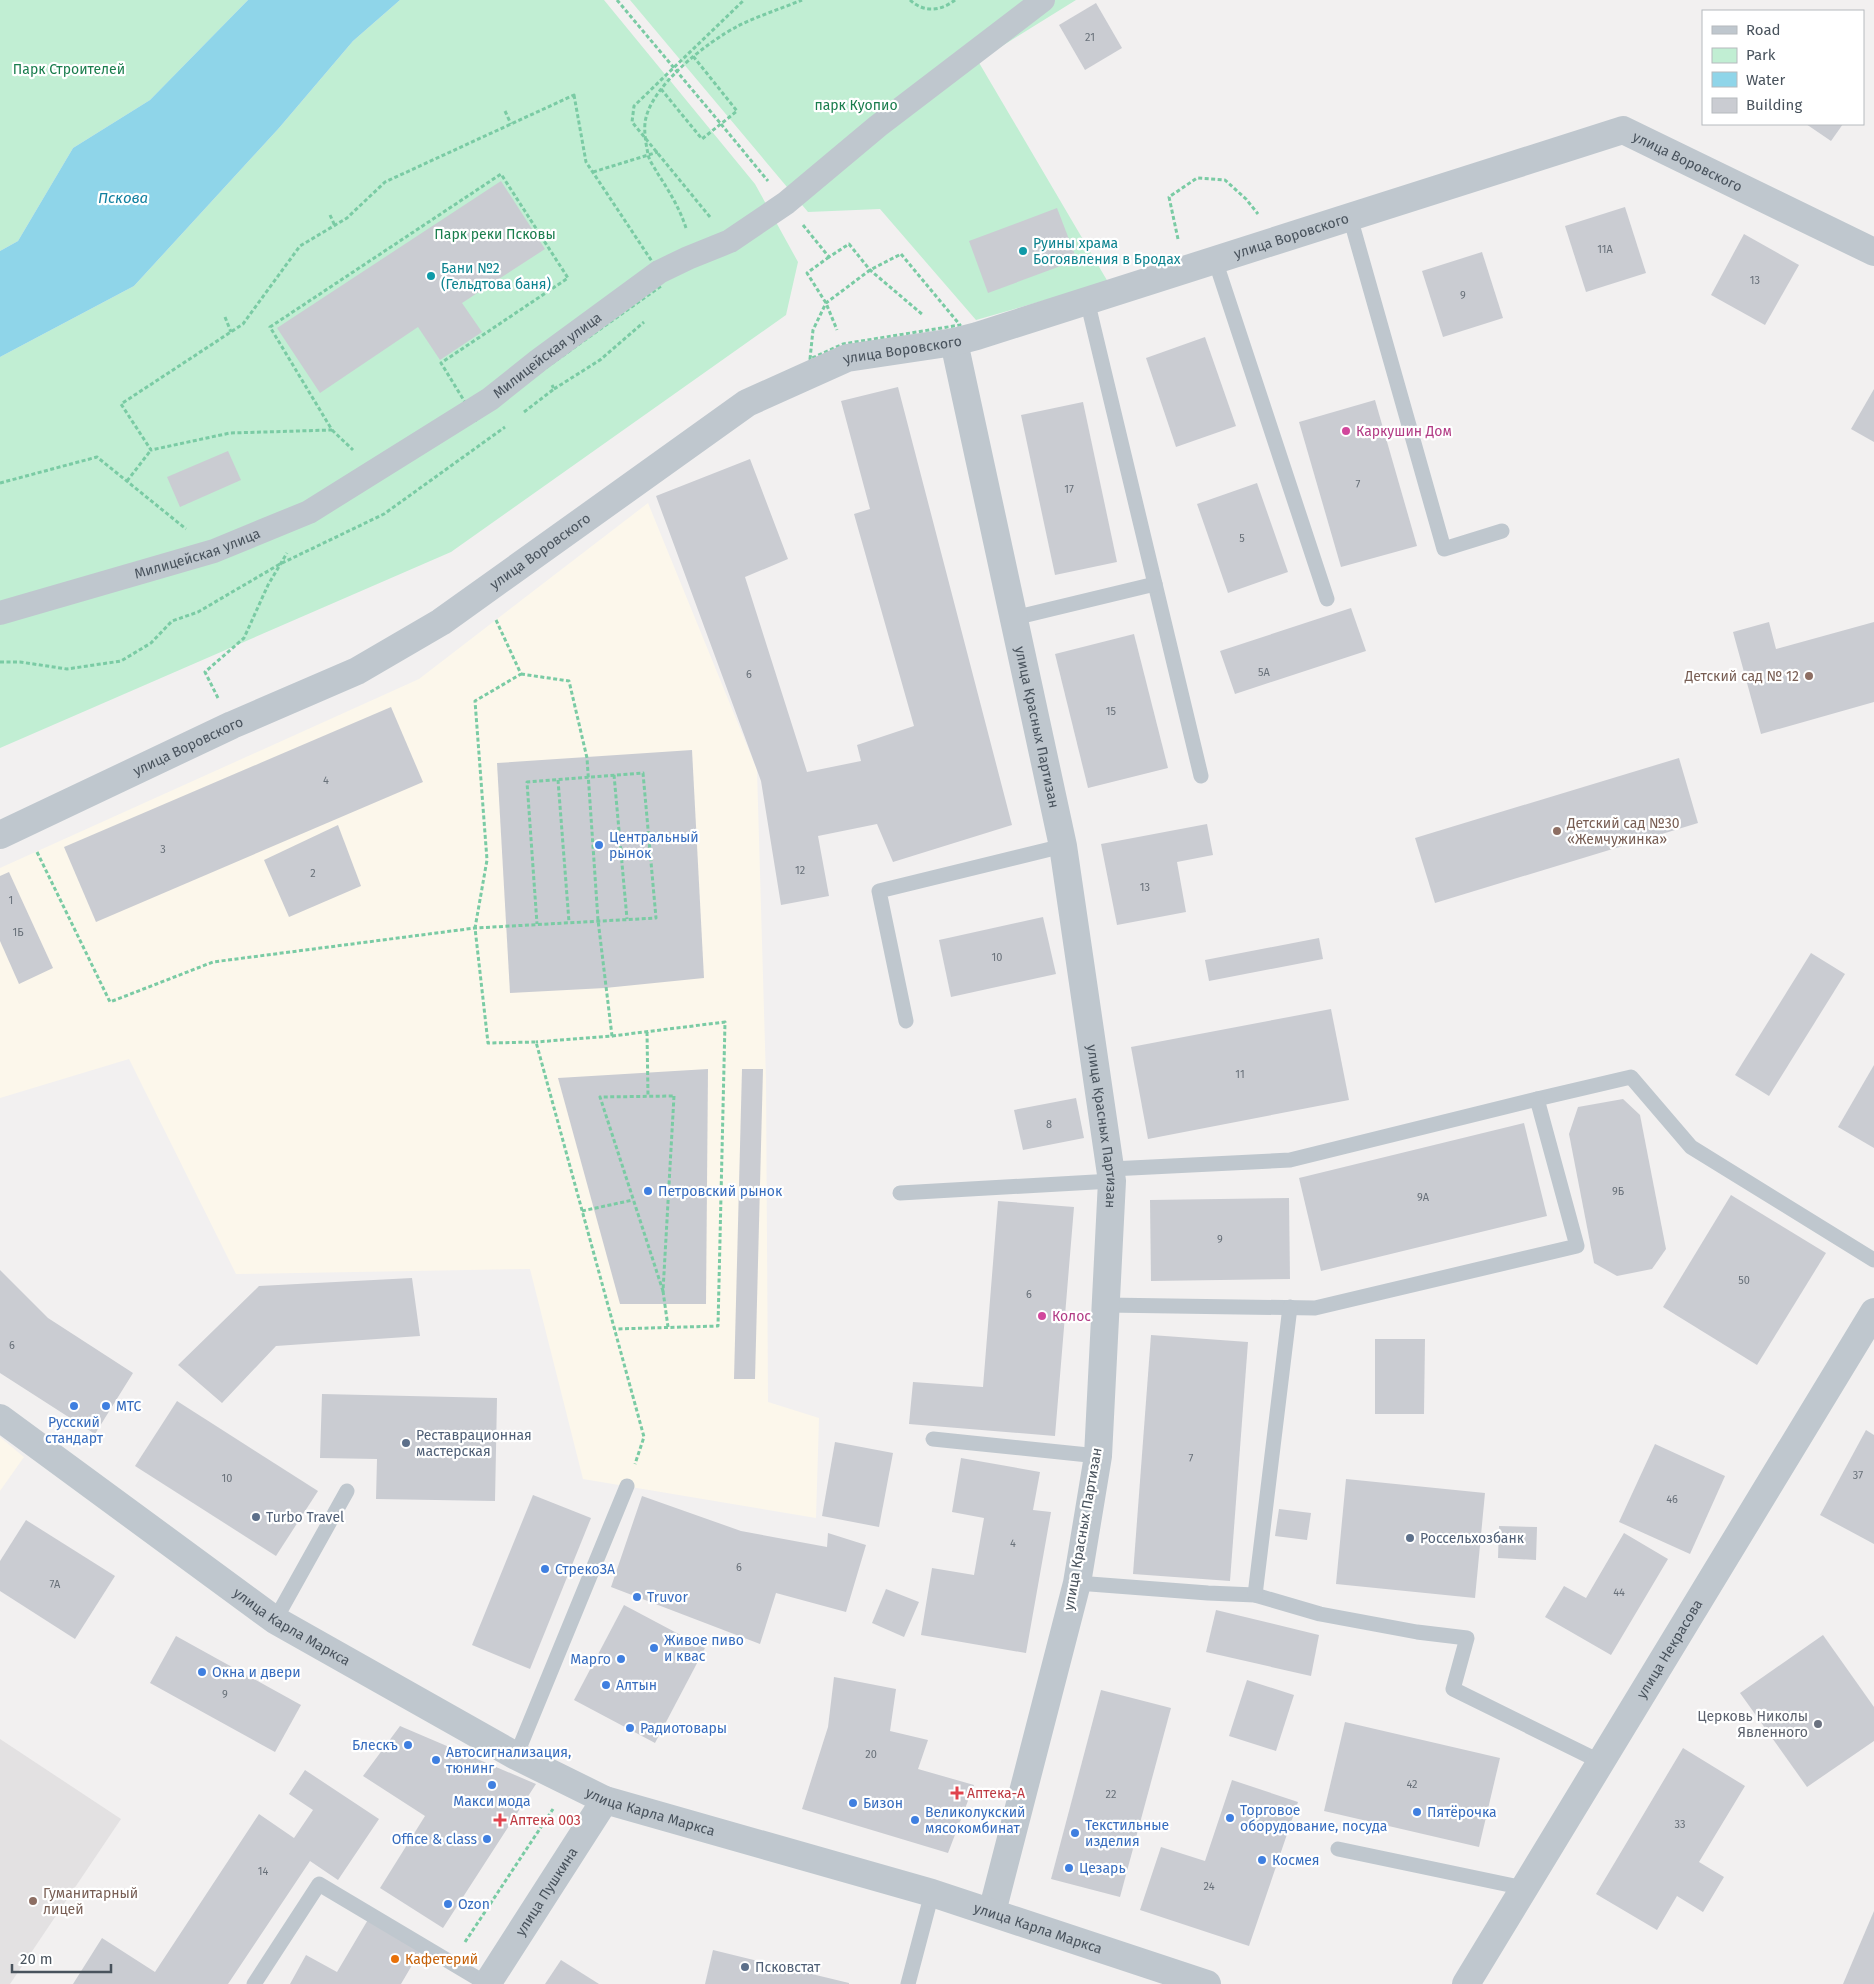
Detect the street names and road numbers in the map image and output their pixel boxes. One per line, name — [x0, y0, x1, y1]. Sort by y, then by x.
street label: улица Воровского — [1630, 128, 1745, 195]
street label: улица Воровского — [1232, 209, 1351, 262]
street label: Милицейская улица — [490, 309, 605, 402]
street label: улица Воровского — [840, 332, 963, 367]
street label: улица Воровского — [486, 509, 594, 593]
street label: Милицейская улица — [132, 524, 263, 582]
street label: улица Красных Партизан — [1012, 645, 1063, 810]
street label: улица Воровского — [130, 713, 246, 779]
street label: улица Красных Партизан — [1084, 1043, 1121, 1209]
street label: улица Красных Партизан — [1060, 1446, 1106, 1612]
street label: улица Карла Маркса — [230, 1584, 353, 1669]
street label: улица Некрасова — [1633, 1596, 1706, 1702]
street label: улица Карла Маркса — [583, 1783, 717, 1839]
street label: улица Пушкина — [512, 1844, 581, 1939]
street label: улица Карла Маркса — [972, 1899, 1105, 1957]

